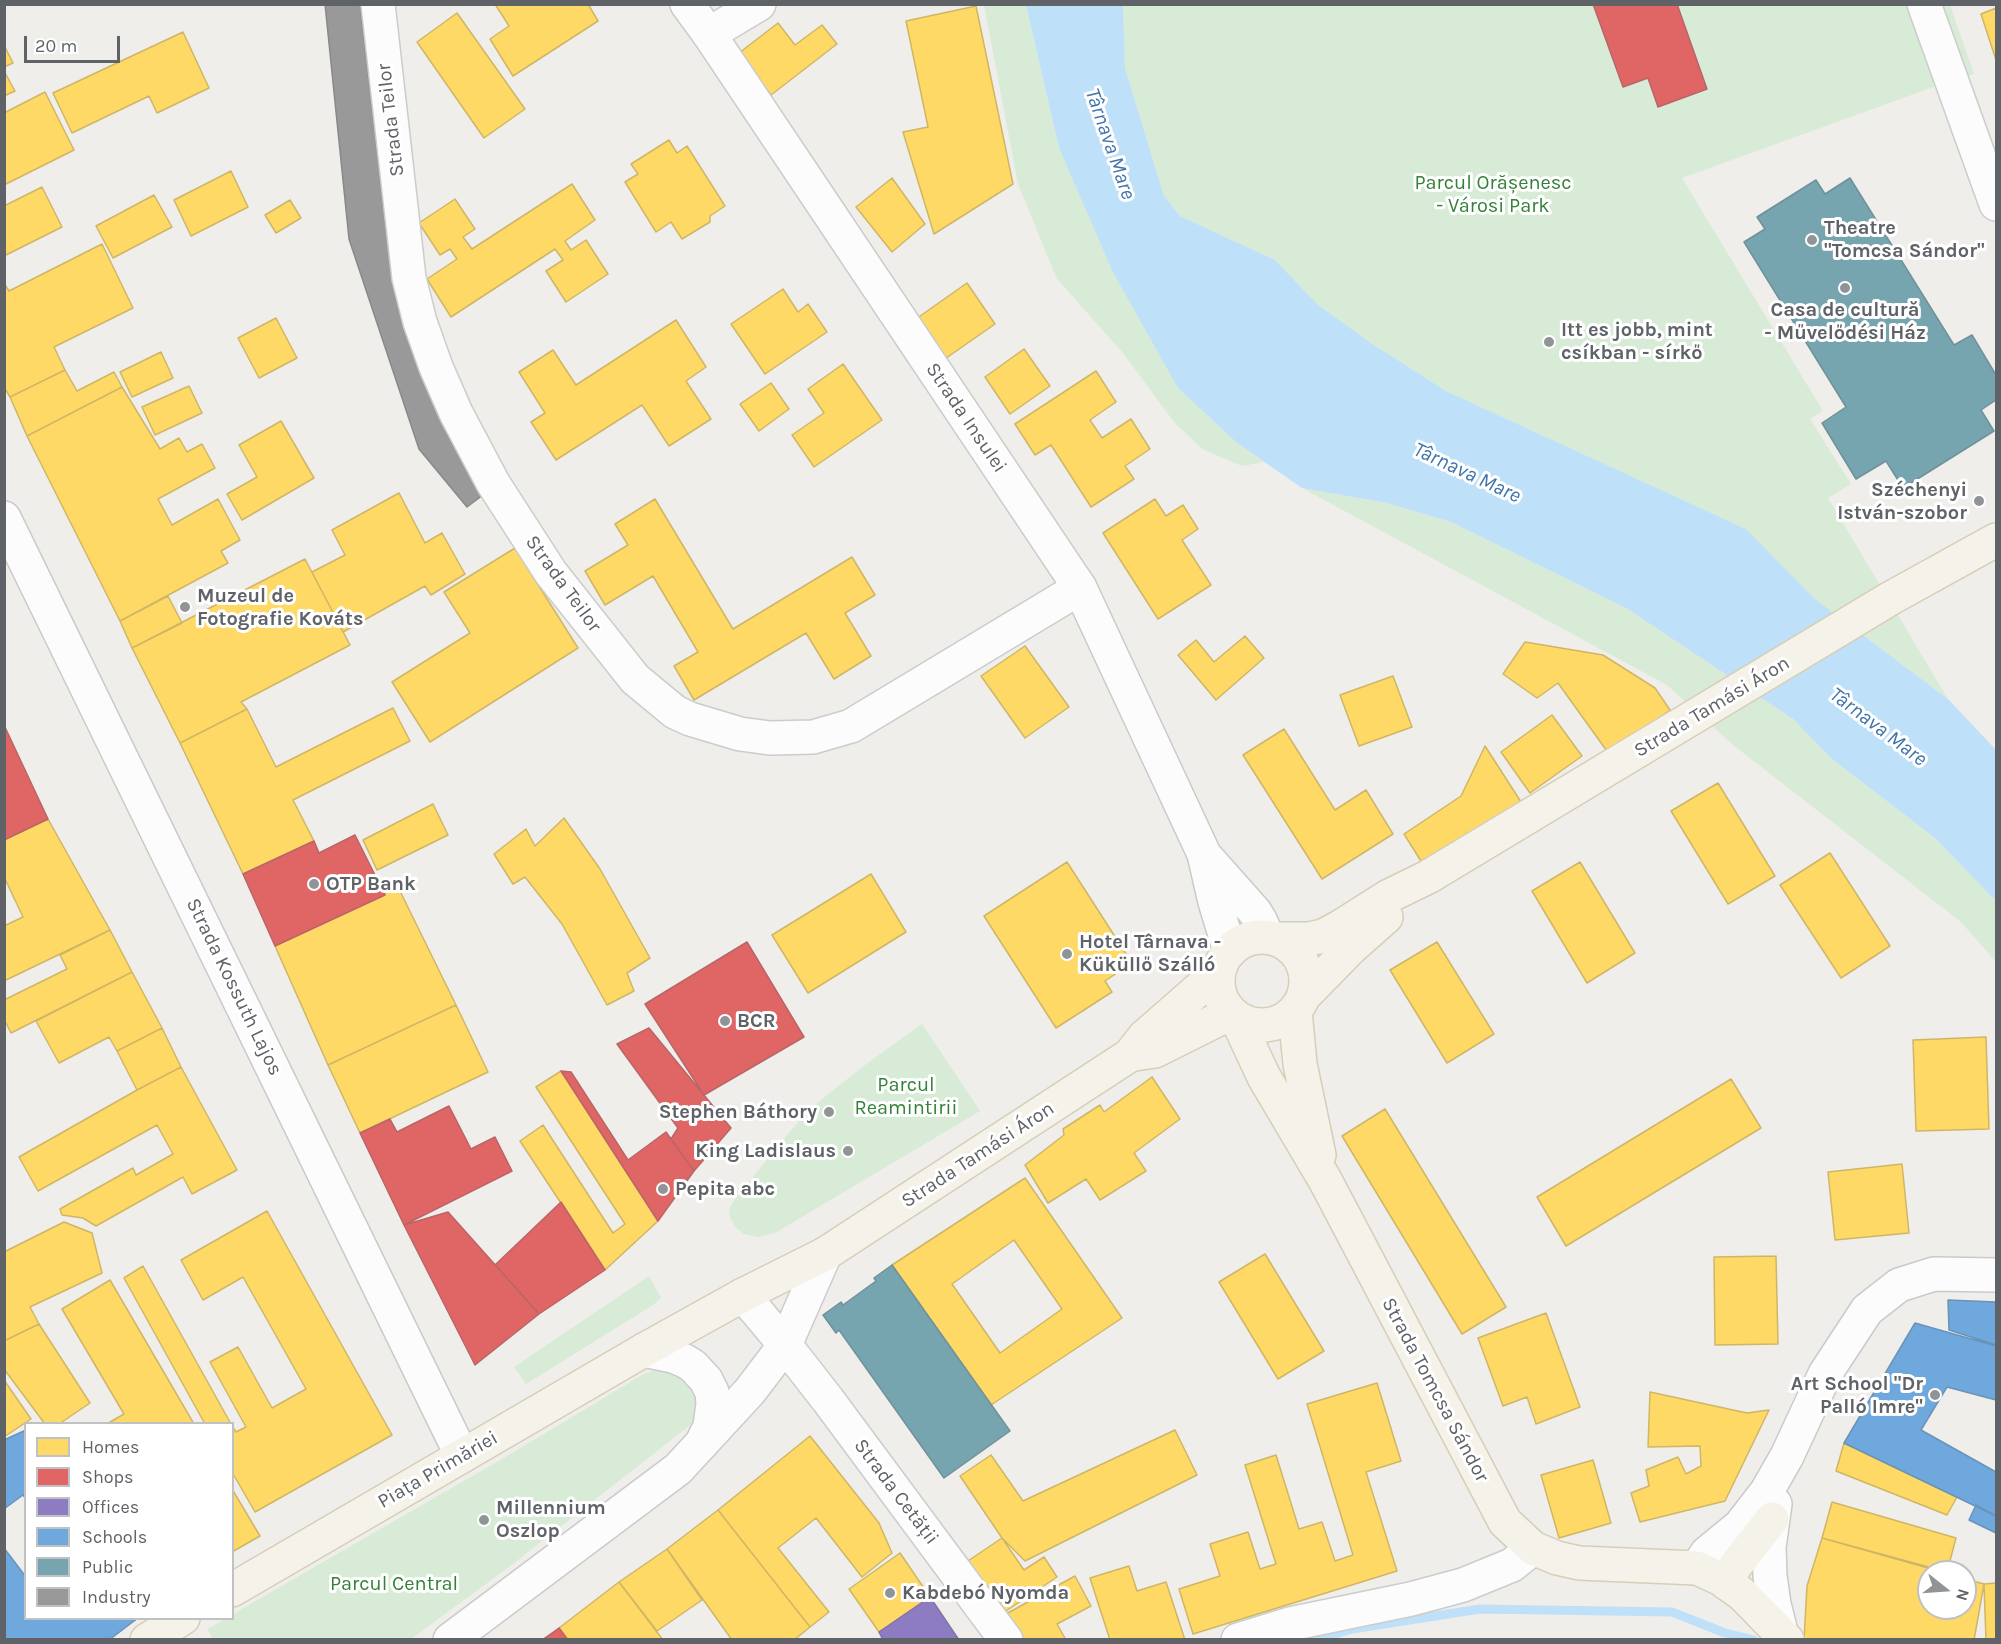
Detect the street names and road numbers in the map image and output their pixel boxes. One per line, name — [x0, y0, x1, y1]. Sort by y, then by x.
street label: Strada Teilor — [372, 62, 410, 178]
street label: Strada Insulei — [920, 358, 1012, 478]
street label: Strada Teilor — [520, 531, 606, 637]
street label: Strada Tamási Áron — [1630, 651, 1794, 763]
street label: Strada Kossuth Lajos — [181, 895, 287, 1079]
street label: Strada Tamási Áron — [897, 1097, 1059, 1213]
street label: Strada Tomcsa Sándor — [1376, 1294, 1494, 1486]
street label: Piața Primăriei — [374, 1426, 502, 1514]
street label: Strada Cetății — [849, 1434, 943, 1550]

